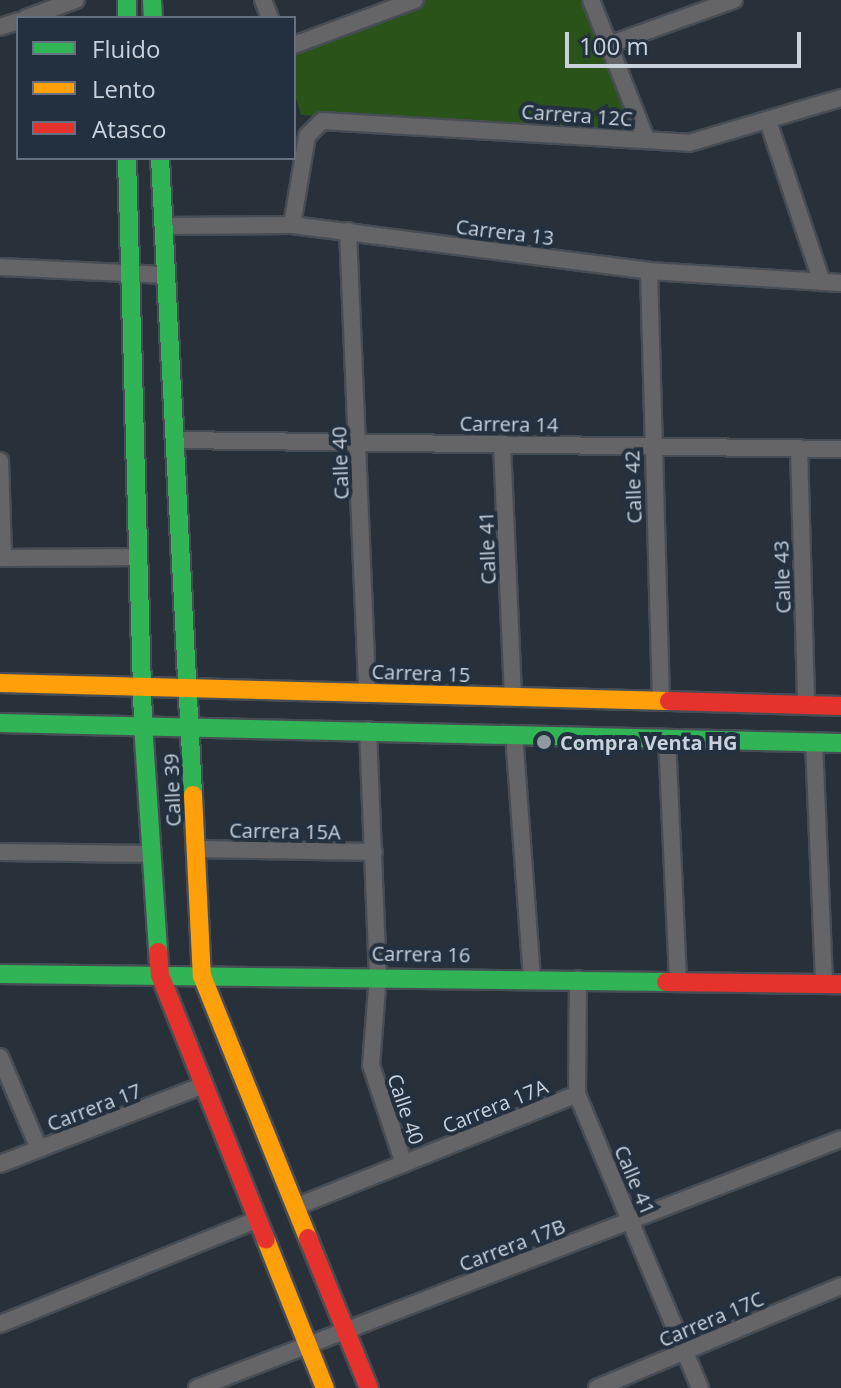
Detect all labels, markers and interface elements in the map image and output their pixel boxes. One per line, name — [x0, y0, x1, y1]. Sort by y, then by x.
legend — [16, 16, 296, 160]
scale bar — [569, 16, 805, 66]
text: 100 m — [579, 29, 649, 62]
text: Fluido — [92, 32, 160, 65]
text: Lento — [92, 72, 156, 105]
street label: Carrera 12C — [521, 99, 633, 131]
text: Atasco — [92, 112, 166, 145]
street label: Carrera 13 — [455, 214, 555, 250]
street label: Carrera 14 — [459, 411, 559, 437]
street label: Calle 40 — [327, 426, 353, 500]
street label: Calle 42 — [620, 450, 646, 524]
street label: Calle 41 — [474, 511, 500, 585]
street label: Calle 43 — [769, 540, 795, 614]
street label: Carrera 15 — [371, 659, 471, 687]
place label: Compra Venta HG — [560, 730, 737, 754]
marker: Compra Venta HG — [535, 733, 553, 751]
street label: Calle 39 — [159, 753, 185, 827]
street label: Carrera 15A — [229, 818, 341, 844]
street label: Carrera 16 — [371, 941, 471, 967]
street label: Calle 40 — [383, 1071, 429, 1147]
street label: Carrera 17A — [439, 1074, 551, 1138]
street label: Carrera 17 — [44, 1078, 144, 1136]
street label: Calle 41 — [610, 1142, 660, 1218]
street label: Carrera 17B — [456, 1214, 568, 1276]
street label: Carrera 17C — [655, 1286, 767, 1352]

